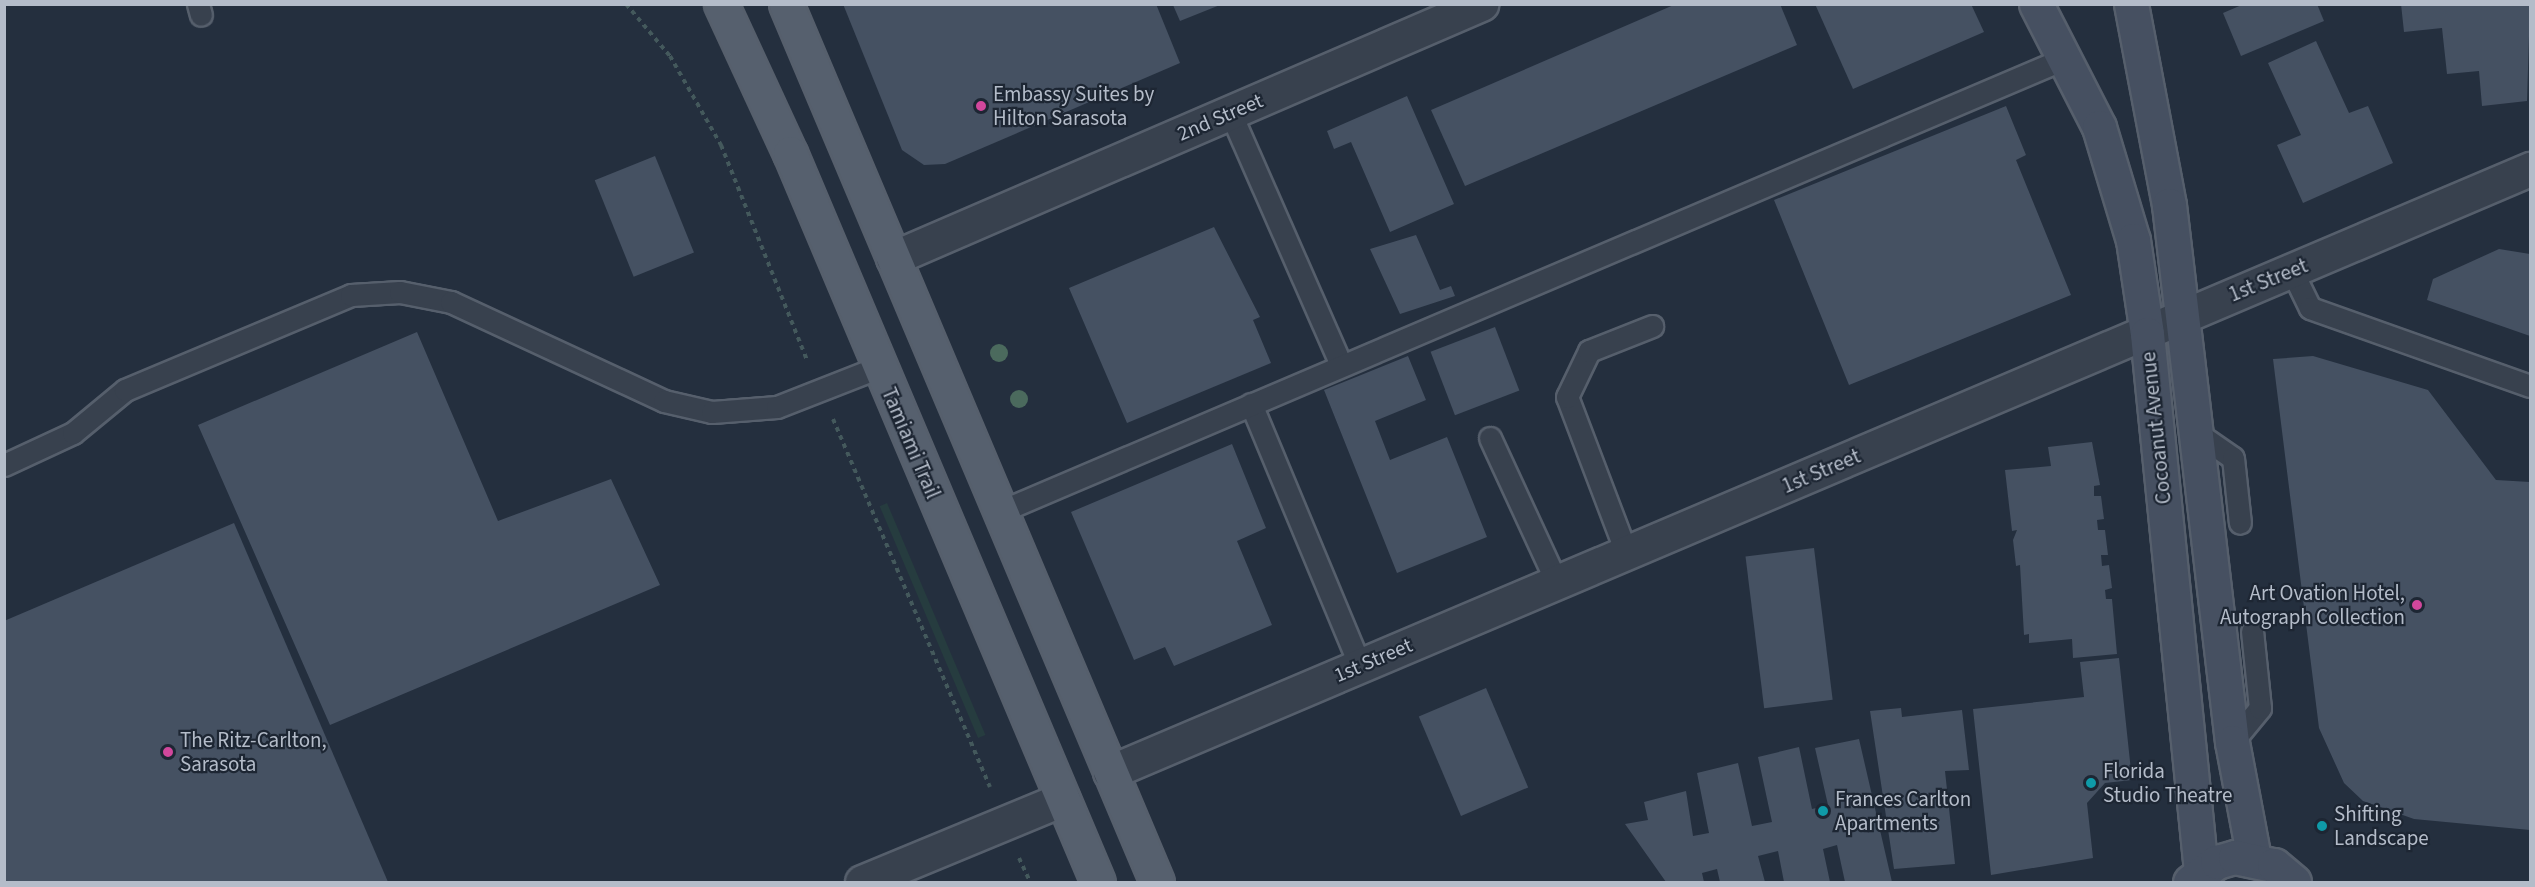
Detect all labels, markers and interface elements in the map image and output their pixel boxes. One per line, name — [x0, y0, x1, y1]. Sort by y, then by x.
place label: Embassy Suites by Hilton Sarasota — [993, 81, 1154, 131]
street label: 2nd Street — [1173, 88, 1267, 146]
marker: Embassy Suites by Hilton Sarasota — [974, 99, 988, 113]
street label: 1st Street — [2225, 253, 2311, 307]
street label: Cocoanut Avenue — [2135, 351, 2177, 505]
street label: Tamiami Trail — [876, 384, 946, 502]
street label: 1st Street — [1778, 443, 1864, 499]
place label: Art Ovation Hotel, Autograph Collection — [2220, 580, 2405, 630]
marker: Art Ovation Hotel, Autograph Collection — [2410, 598, 2424, 612]
street label: 1st Street — [1330, 632, 1416, 688]
place label: The Ritz-Carlton, Sarasota — [180, 727, 327, 777]
marker: The Ritz-Carlton, Sarasota — [161, 745, 175, 759]
place label: Florida Studio Theatre — [2103, 758, 2232, 808]
marker: Florida Studio Theatre — [2084, 776, 2098, 790]
place label: Frances Carlton Apartments — [1835, 786, 1971, 836]
place label: Shifting Landscape — [2334, 801, 2429, 851]
marker: Frances Carlton Apartments — [1816, 804, 1830, 818]
marker: Shifting Landscape — [2315, 819, 2329, 833]

